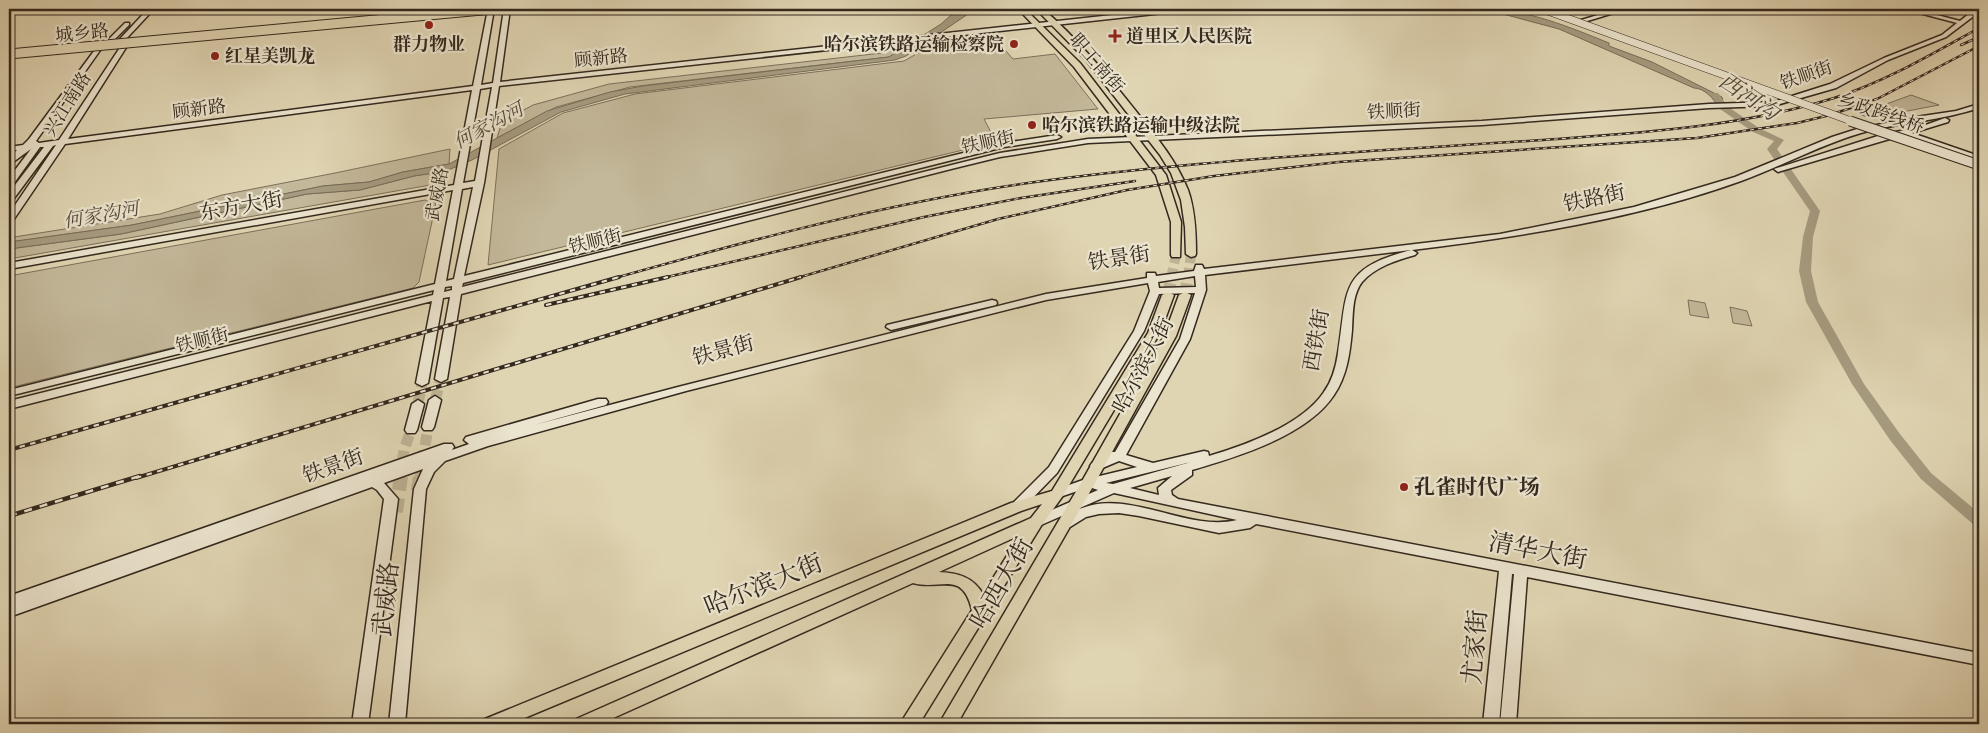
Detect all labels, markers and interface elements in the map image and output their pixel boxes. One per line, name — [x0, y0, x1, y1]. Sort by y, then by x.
street label: 城乡路 — [54, 19, 110, 48]
marker: 群力物业 — [423, 19, 435, 31]
place label: 道里区人民医院 — [1126, 25, 1252, 48]
street label: 职工南街 — [1064, 29, 1129, 98]
marker: 道里区人民医院 — [1108, 29, 1122, 43]
place label: 群力物业 — [393, 33, 465, 56]
place label: 哈尔滨铁路运输检察院 — [824, 33, 1004, 56]
marker: 哈尔滨铁路运输检察院 — [1008, 38, 1020, 50]
street label: 顾新路 — [573, 44, 629, 73]
place label: 红星美凯龙 — [225, 45, 315, 68]
marker: 红星美凯龙 — [209, 50, 221, 62]
street label: 铁顺街 — [1777, 56, 1835, 95]
water label: 西河沟 — [1713, 67, 1786, 129]
street label: 兴江南路 — [39, 68, 96, 141]
street label: 乡政跨线桥 — [1835, 88, 1927, 139]
street label: 顾新路 — [171, 95, 227, 124]
water label: 何家沟河 — [449, 96, 530, 154]
street label: 铁顺街 — [1366, 99, 1422, 124]
place label: 哈尔滨铁路运输中级法院 — [1042, 114, 1240, 137]
marker: 哈尔滨铁路运输中级法院 — [1026, 119, 1038, 131]
street label: 铁顺街 — [959, 126, 1017, 159]
street label: 武威路 — [421, 165, 454, 223]
street label: 铁路街 — [1560, 179, 1628, 218]
street label: 东方大街 — [197, 186, 285, 227]
water label: 何家沟河 — [62, 196, 144, 233]
street label: 铁顺街 — [566, 224, 624, 259]
street label: 铁景街 — [1086, 240, 1152, 277]
street label: 西铁街 — [1298, 307, 1335, 373]
street label: 哈尔滨大街 — [1107, 313, 1180, 418]
street label: 铁顺街 — [173, 323, 231, 358]
street label: 铁景街 — [689, 329, 757, 372]
street label: 铁景街 — [299, 443, 367, 490]
place label: 孔雀时代广场 — [1414, 474, 1540, 501]
marker: 孔雀时代广场 — [1398, 481, 1410, 493]
street label: 清华大街 — [1486, 527, 1590, 576]
street label: 哈西大街 — [964, 533, 1041, 635]
street label: 哈尔滨大街 — [700, 548, 827, 623]
street label: 武威路 — [367, 560, 406, 638]
street label: 尤家街 — [1457, 608, 1494, 686]

